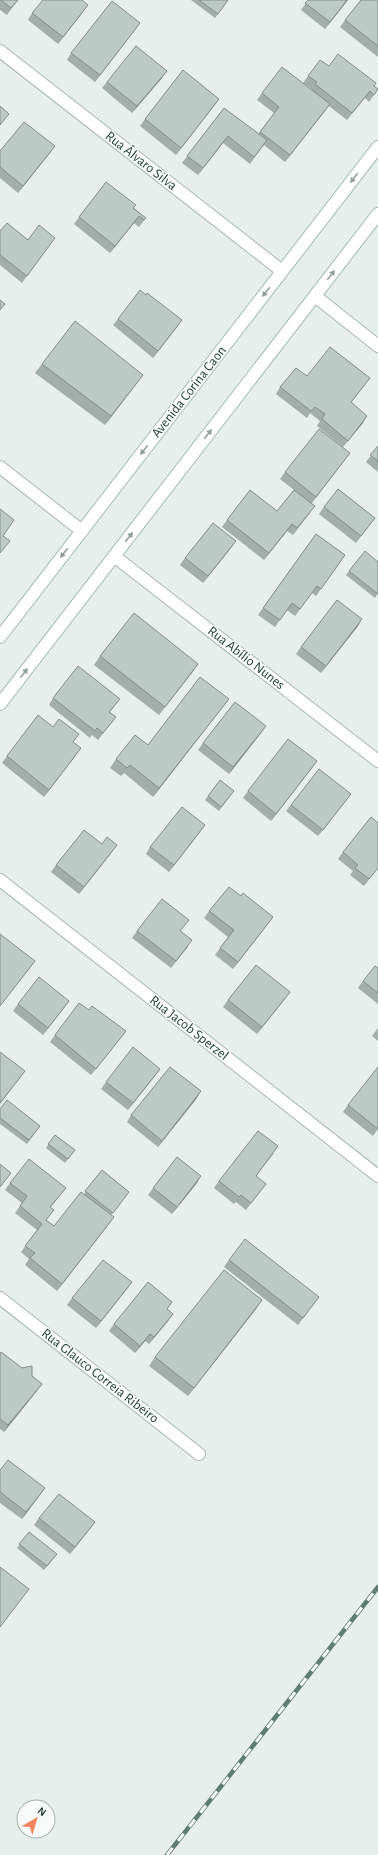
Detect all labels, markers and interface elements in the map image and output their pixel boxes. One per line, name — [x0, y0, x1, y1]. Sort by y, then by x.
street label: Rua Álvaro Silva — [103, 127, 182, 193]
one-way arrow — [350, 172, 358, 183]
one-way arrow — [326, 270, 335, 281]
one-way arrow — [262, 286, 270, 297]
street label: Avenida Corina Caon — [149, 344, 229, 440]
one-way arrow — [204, 428, 213, 439]
one-way arrow — [140, 445, 148, 456]
one-way arrow — [125, 531, 133, 542]
one-way arrow — [60, 548, 69, 559]
street label: Rua Abílio Nunes — [205, 624, 287, 692]
one-way arrow — [20, 667, 28, 678]
street label: Rua Jacob Sperzel — [147, 993, 231, 1063]
street label: Rua Glauco Correia Ribeiro — [39, 1326, 161, 1426]
north arrow — [16, 1799, 56, 1839]
text: N — [35, 1805, 48, 1818]

